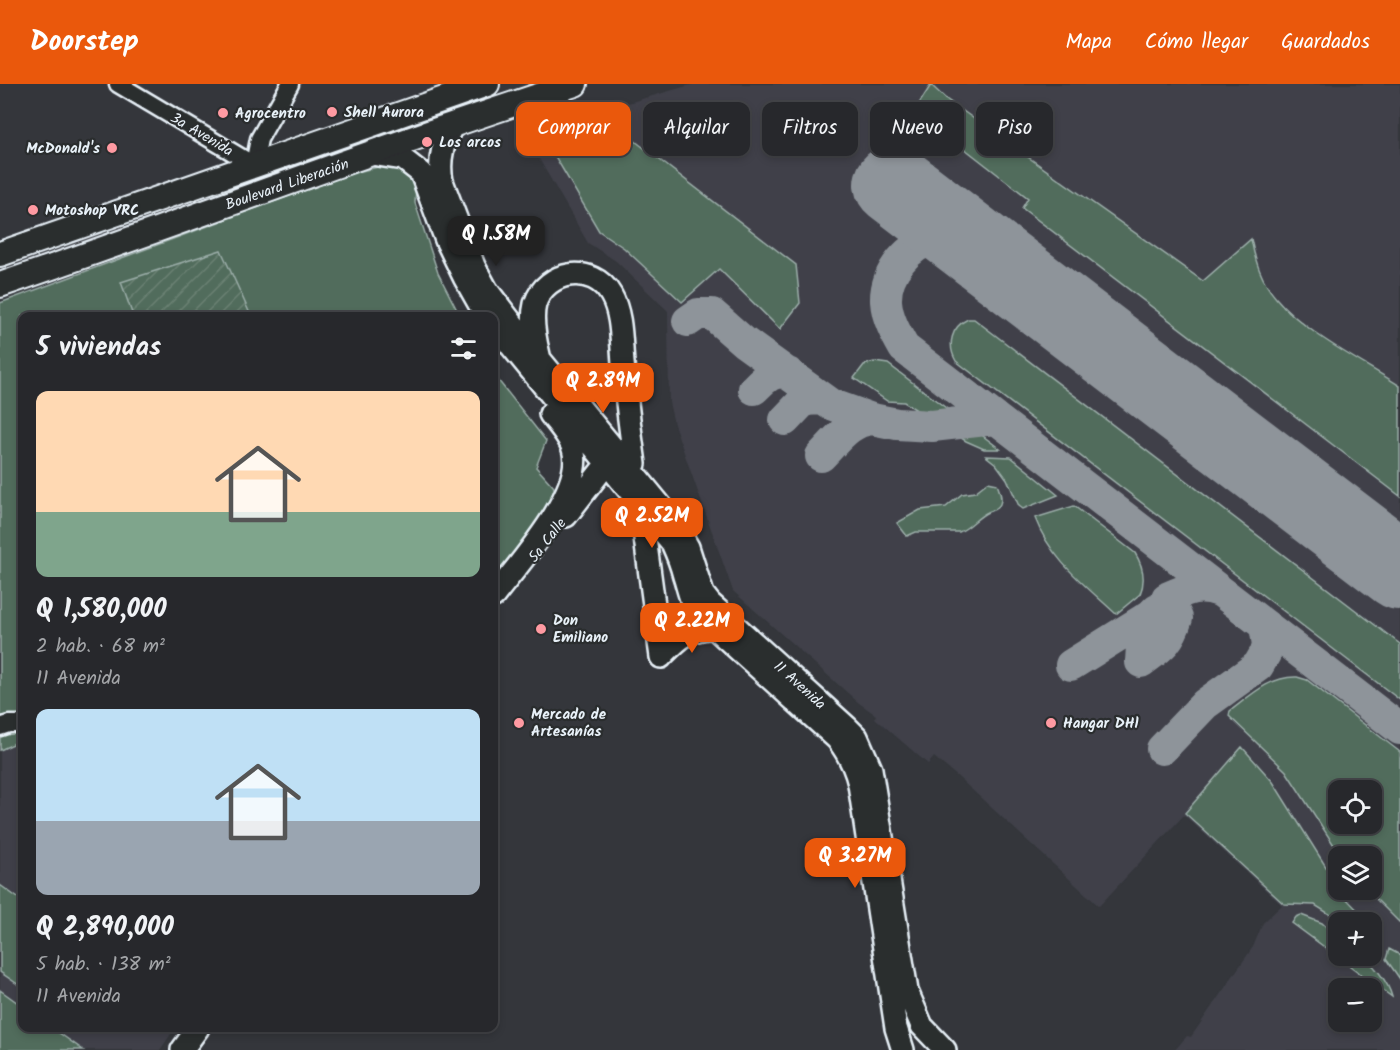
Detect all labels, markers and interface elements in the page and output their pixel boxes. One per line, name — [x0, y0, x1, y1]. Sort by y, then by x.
text: Doorstep — [30, 20, 139, 65]
text: Mapa — [1065, 26, 1112, 59]
text: Cómo llegar — [1145, 26, 1248, 59]
text: Guardados — [1281, 26, 1370, 59]
place label: Shell Aurora — [344, 101, 424, 125]
place label: Agrocentro — [235, 102, 306, 126]
chip: Comprar — [516, 102, 631, 156]
chip: Alquilar — [643, 102, 750, 156]
chip: Filtros — [762, 102, 858, 156]
chip: Nuevo — [870, 102, 964, 156]
chip: Piso — [976, 102, 1053, 156]
marker: Shell Aurora — [325, 105, 339, 119]
marker: Agrocentro — [216, 106, 230, 120]
street label: 3a Avenida — [165, 107, 238, 163]
place label: Los arcos — [439, 131, 501, 155]
marker: Los arcos — [420, 135, 434, 149]
place label: McDonald's — [26, 137, 100, 161]
marker: McDonald's — [105, 141, 119, 155]
street label: Boulevard Liberación — [222, 153, 352, 217]
place label: Motoshop VRC — [45, 199, 139, 223]
marker: Motoshop VRC — [26, 203, 40, 217]
pin: Q 1.58M — [441, 216, 551, 267]
text: Q 1.58M — [462, 219, 530, 251]
text: 5 viviendas — [36, 327, 161, 369]
icon: filters — [447, 332, 480, 365]
pin: Q 2.89M — [548, 363, 658, 414]
text: Q 2.89M — [566, 366, 640, 398]
icon: home — [204, 430, 312, 538]
pin: Q 2.52M — [597, 498, 707, 549]
text: Q 2.52M — [615, 501, 689, 533]
street label: 5a Calle — [523, 513, 573, 568]
text: Q 1,580,000 — [36, 589, 166, 631]
pin: Q 2.22M — [637, 603, 747, 654]
text: Q 2.22M — [654, 606, 730, 638]
place label: Don Emiliano — [553, 609, 608, 650]
marker: Don Emiliano — [534, 622, 548, 636]
text: 2 hab. · 68 m² — [36, 631, 165, 663]
street label: 11 Avenida — [768, 656, 831, 716]
text: 11 Avenida — [36, 663, 121, 695]
place label: Mercado de Artesanías — [531, 703, 607, 744]
place label: Hangar DHl — [1063, 712, 1139, 736]
marker: Mercado de Artesanías — [512, 716, 526, 730]
marker: Hangar DHl — [1044, 716, 1058, 730]
icon: home — [204, 748, 312, 856]
map controls — [1328, 780, 1382, 1032]
button: locate — [1328, 780, 1382, 834]
pin: Q 3.27M — [800, 838, 910, 889]
text: Q 3.27M — [819, 841, 891, 873]
button: layers — [1328, 846, 1382, 900]
text: Q 2,890,000 — [36, 907, 174, 949]
button: + — [1328, 912, 1382, 966]
text: 5 hab. · 138 m² — [36, 949, 171, 981]
button: − — [1328, 978, 1382, 1032]
text: 11 Avenida — [36, 981, 121, 1013]

